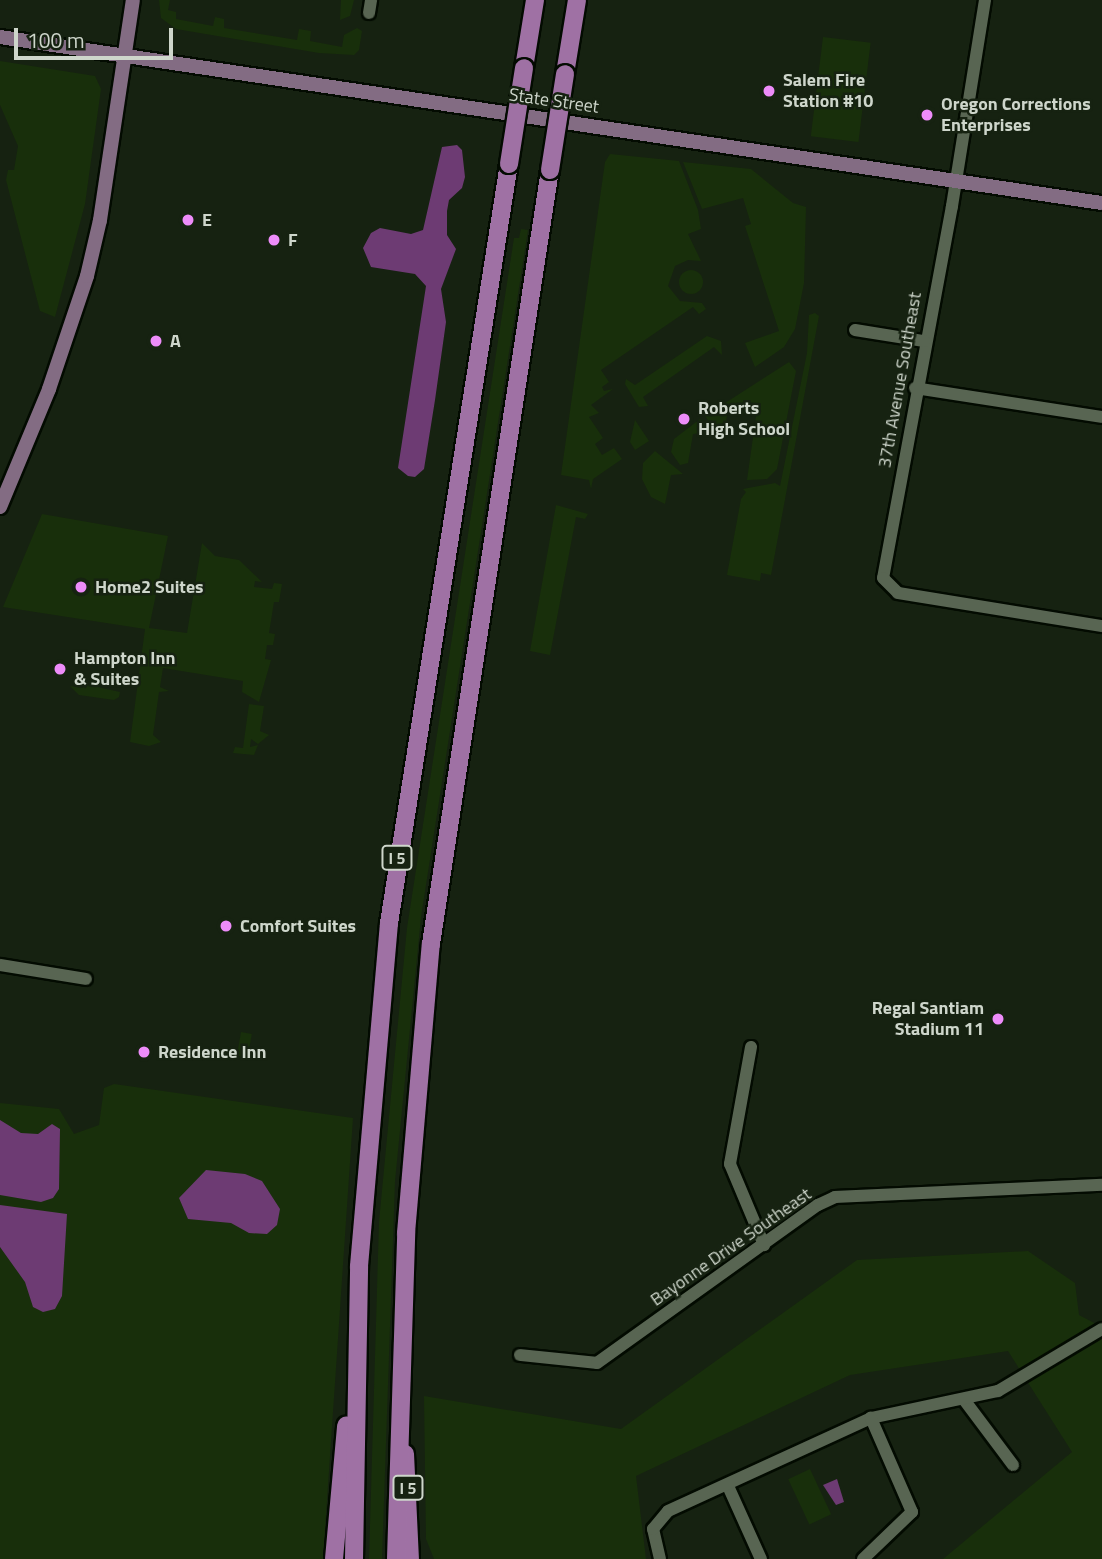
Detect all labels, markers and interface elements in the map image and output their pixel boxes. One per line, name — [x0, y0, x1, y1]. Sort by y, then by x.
scale bar — [18, 14, 177, 58]
text: 100 m — [27, 24, 84, 56]
place label: Salem Fire Station #10 — [783, 70, 873, 112]
marker: Salem Fire Station #10 — [761, 83, 777, 99]
street label: State Street — [508, 84, 600, 118]
place label: Oregon Corrections Enterprises — [941, 94, 1091, 136]
marker: Oregon Corrections Enterprises — [919, 107, 935, 123]
place label: E — [202, 209, 212, 231]
marker: E — [180, 212, 196, 228]
place label: F — [288, 229, 298, 251]
marker: F — [266, 232, 282, 248]
street label: 37th Avenue Southeast — [874, 290, 926, 470]
place label: A — [170, 330, 181, 352]
marker: A — [148, 333, 164, 349]
place label: Roberts High School — [698, 398, 790, 440]
marker: Roberts High School — [676, 411, 692, 427]
place label: Home2 Suites — [95, 576, 204, 598]
marker: Home2 Suites — [73, 579, 89, 595]
place label: Hampton Inn & Suites — [74, 648, 175, 690]
marker: Hampton Inn & Suites — [52, 661, 68, 677]
road number: I 5 — [381, 846, 413, 870]
place label: Comfort Suites — [240, 915, 356, 937]
marker: Comfort Suites — [218, 918, 234, 934]
place label: Regal Santiam Stadium 11 — [872, 998, 984, 1040]
marker: Regal Santiam Stadium 11 — [990, 1011, 1006, 1027]
place label: Residence Inn — [158, 1041, 267, 1063]
marker: Residence Inn — [136, 1044, 152, 1060]
street label: Bayonne Drive Southeast — [646, 1183, 816, 1311]
road number: I 5 — [392, 1476, 424, 1500]

